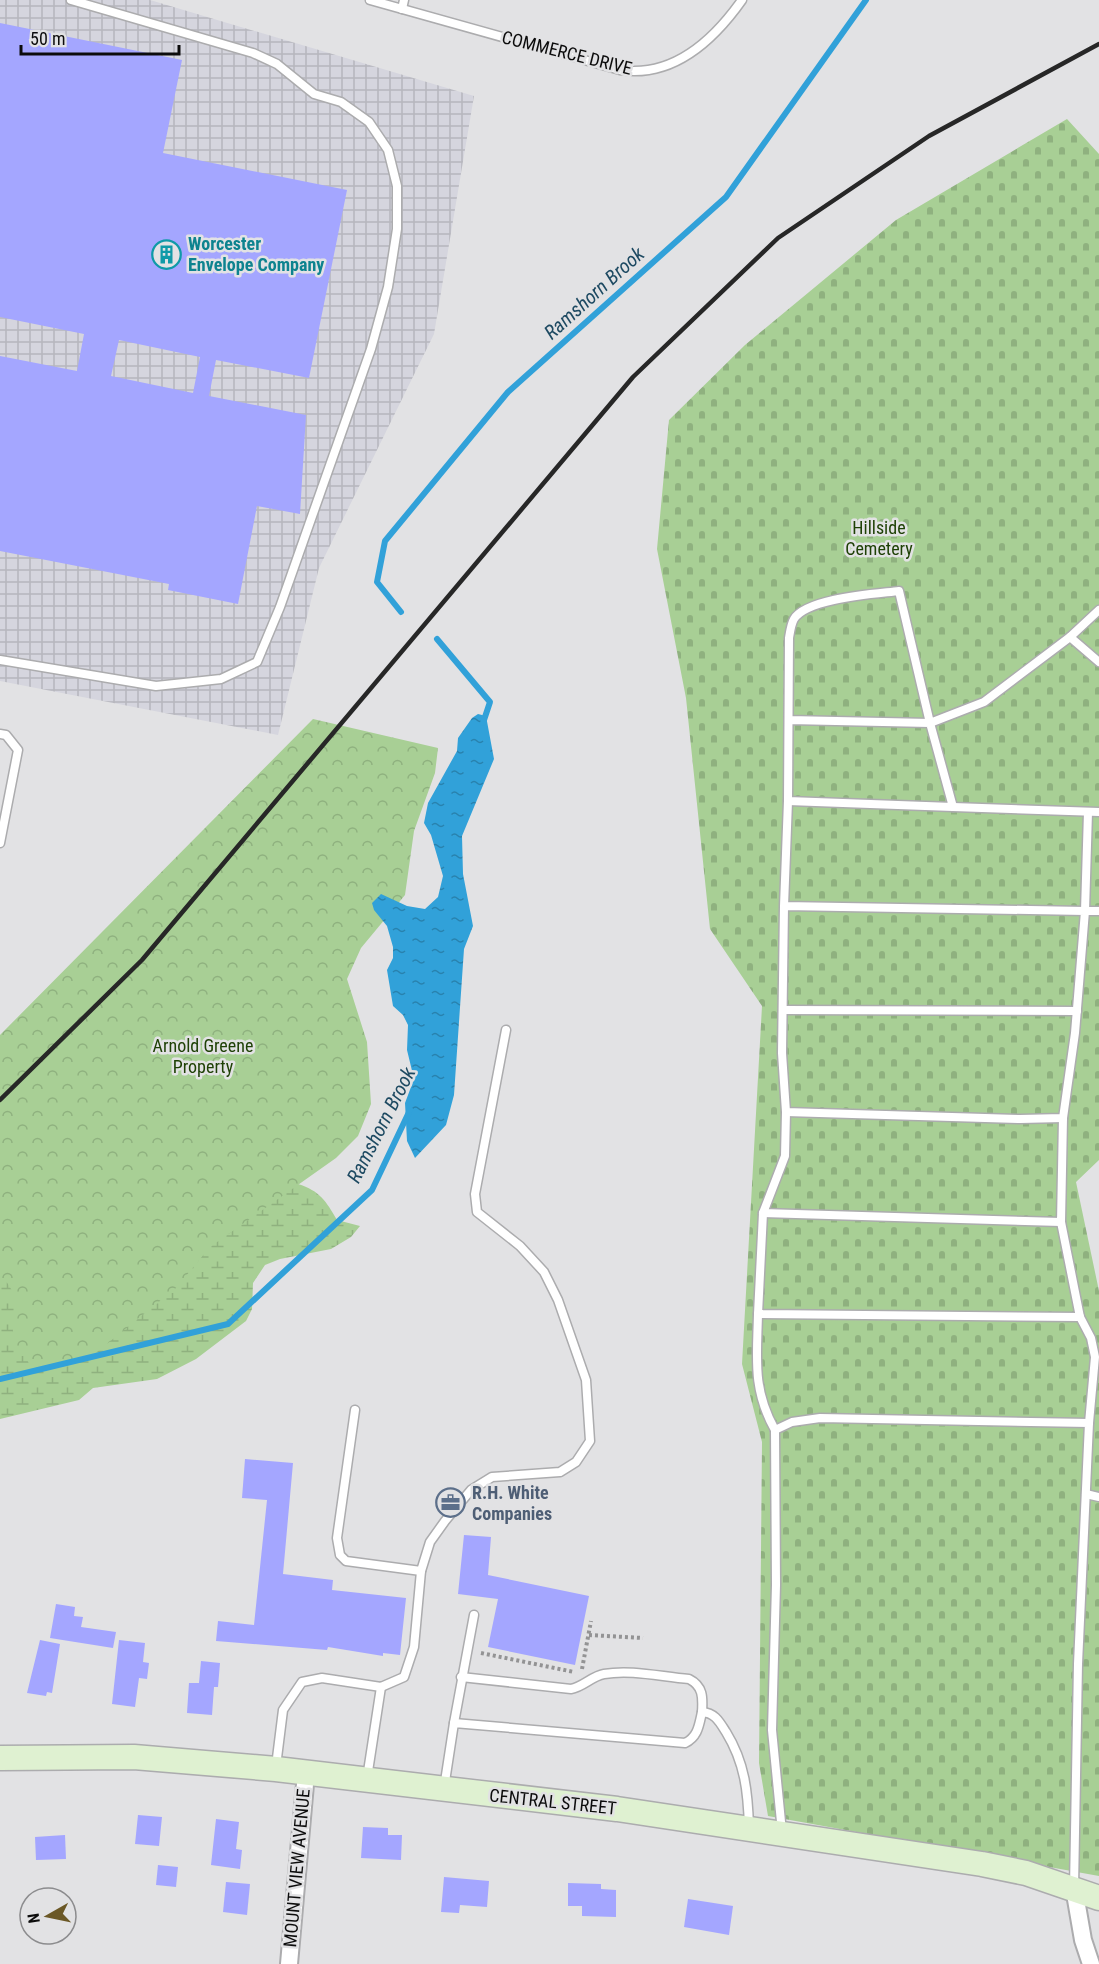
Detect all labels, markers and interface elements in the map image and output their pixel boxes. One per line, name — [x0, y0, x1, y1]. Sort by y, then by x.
scale bar — [21, 18, 178, 56]
street label: COMMERCE DRIVE — [500, 26, 634, 79]
text: 50 m — [30, 28, 65, 49]
place label: Worcester Envelope Company — [188, 233, 324, 275]
building icon: Worcester Envelope Company — [151, 238, 183, 270]
water label: Ramshorn Brook — [539, 241, 650, 344]
park label: Hillside Cemetery — [845, 517, 913, 559]
park label: Arnold Greene Property — [153, 1035, 253, 1077]
water label: Ramshorn Brook — [342, 1062, 421, 1187]
place label: R.H. White Companies — [472, 1482, 552, 1524]
office icon: R.H. White Companies — [435, 1487, 467, 1519]
street label: CENTRAL STREET — [488, 1784, 618, 1819]
street label: MOUNT VIEW AVENUE — [279, 1788, 314, 1948]
north arrow — [18, 1886, 78, 1946]
text: N — [24, 1912, 44, 1925]

